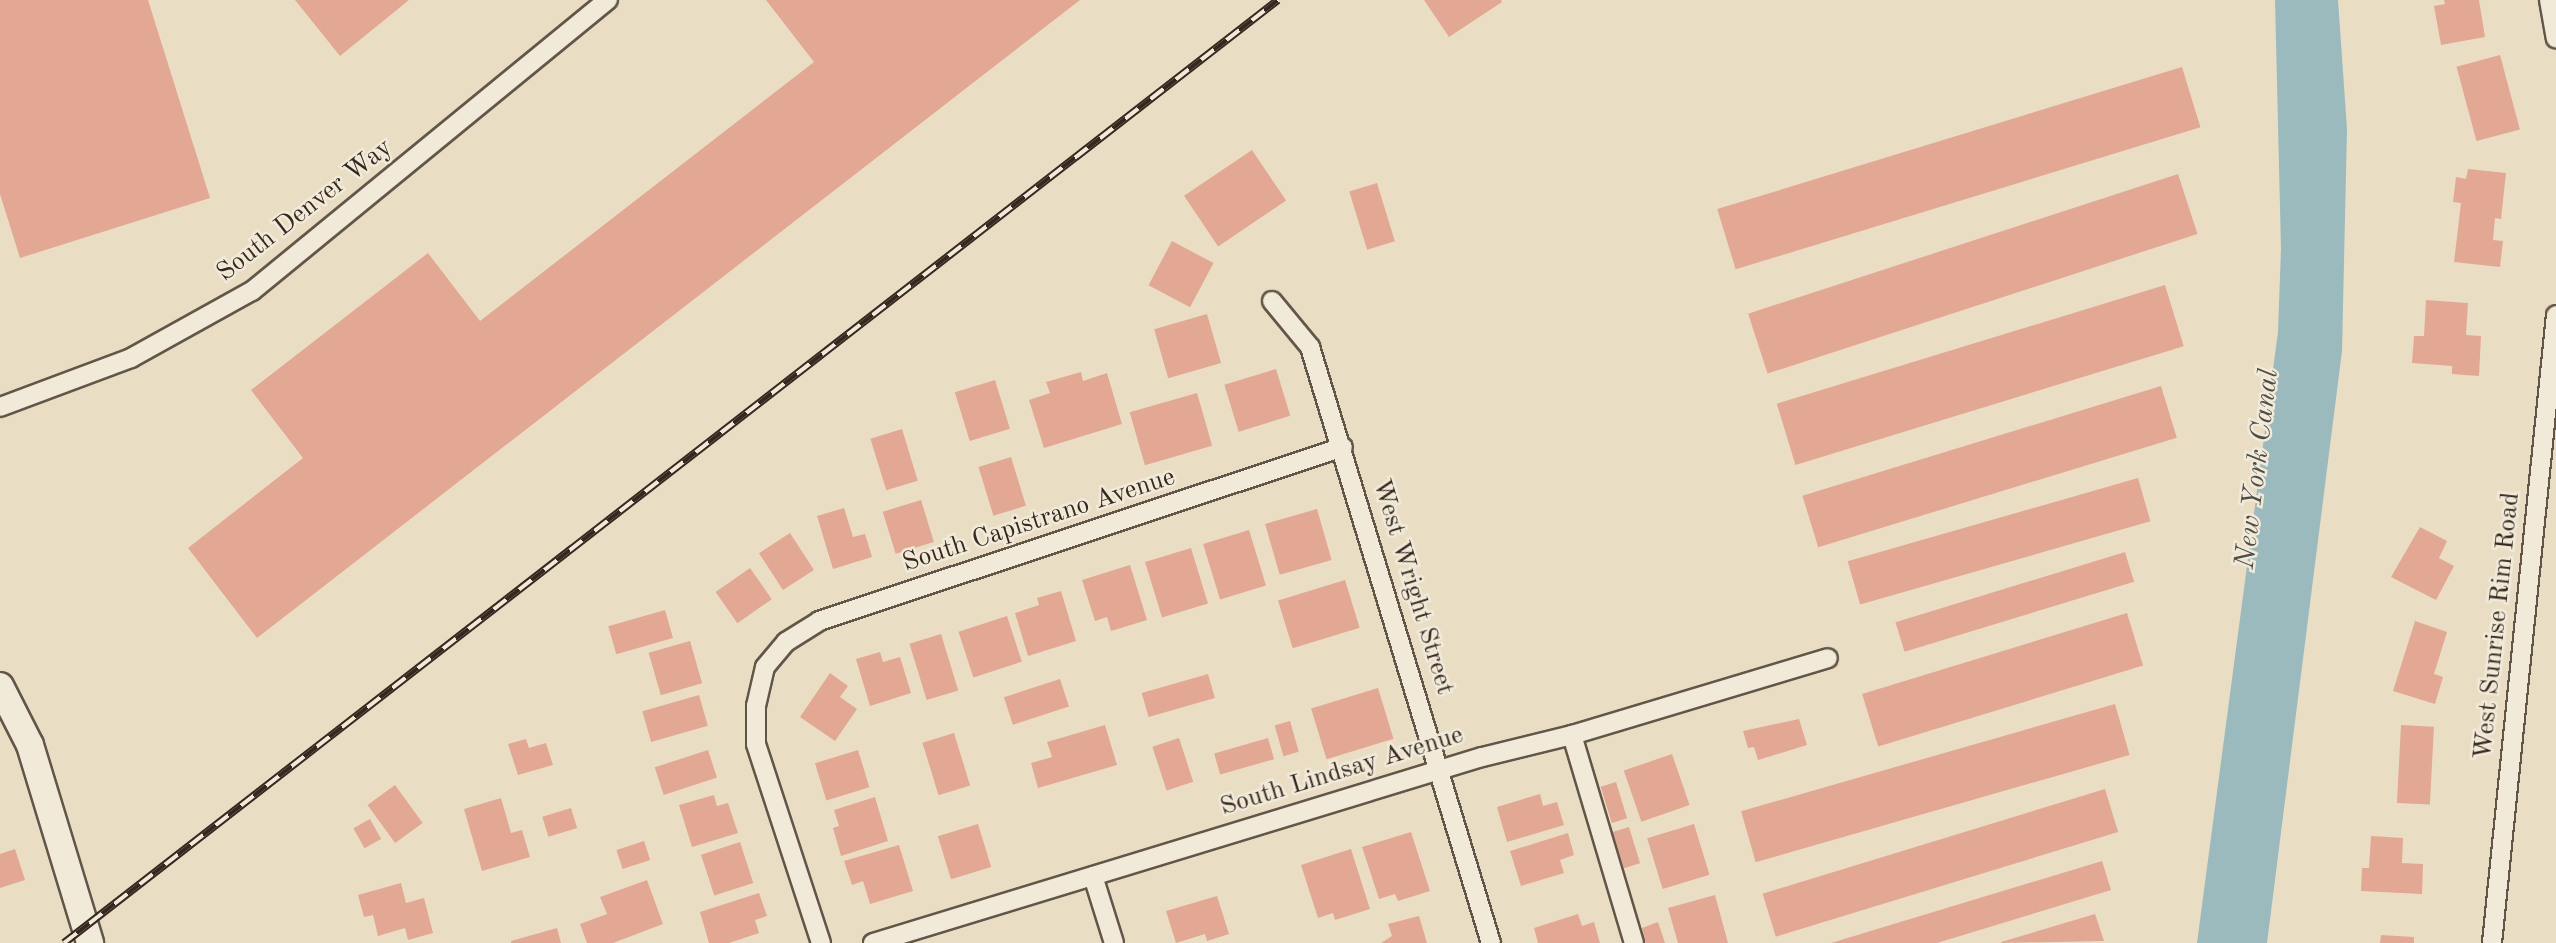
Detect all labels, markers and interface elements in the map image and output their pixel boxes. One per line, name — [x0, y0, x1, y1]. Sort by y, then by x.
street label: South Denver Way — [211, 133, 399, 289]
water label: New York Canal — [2229, 367, 2287, 571]
street label: South Capistrano Avenue — [899, 462, 1179, 580]
street label: West Wright Street — [1364, 475, 1460, 699]
street label: West Sunrise Rim Road — [2468, 491, 2528, 761]
street label: South Lindsay Avenue — [1217, 720, 1467, 824]

